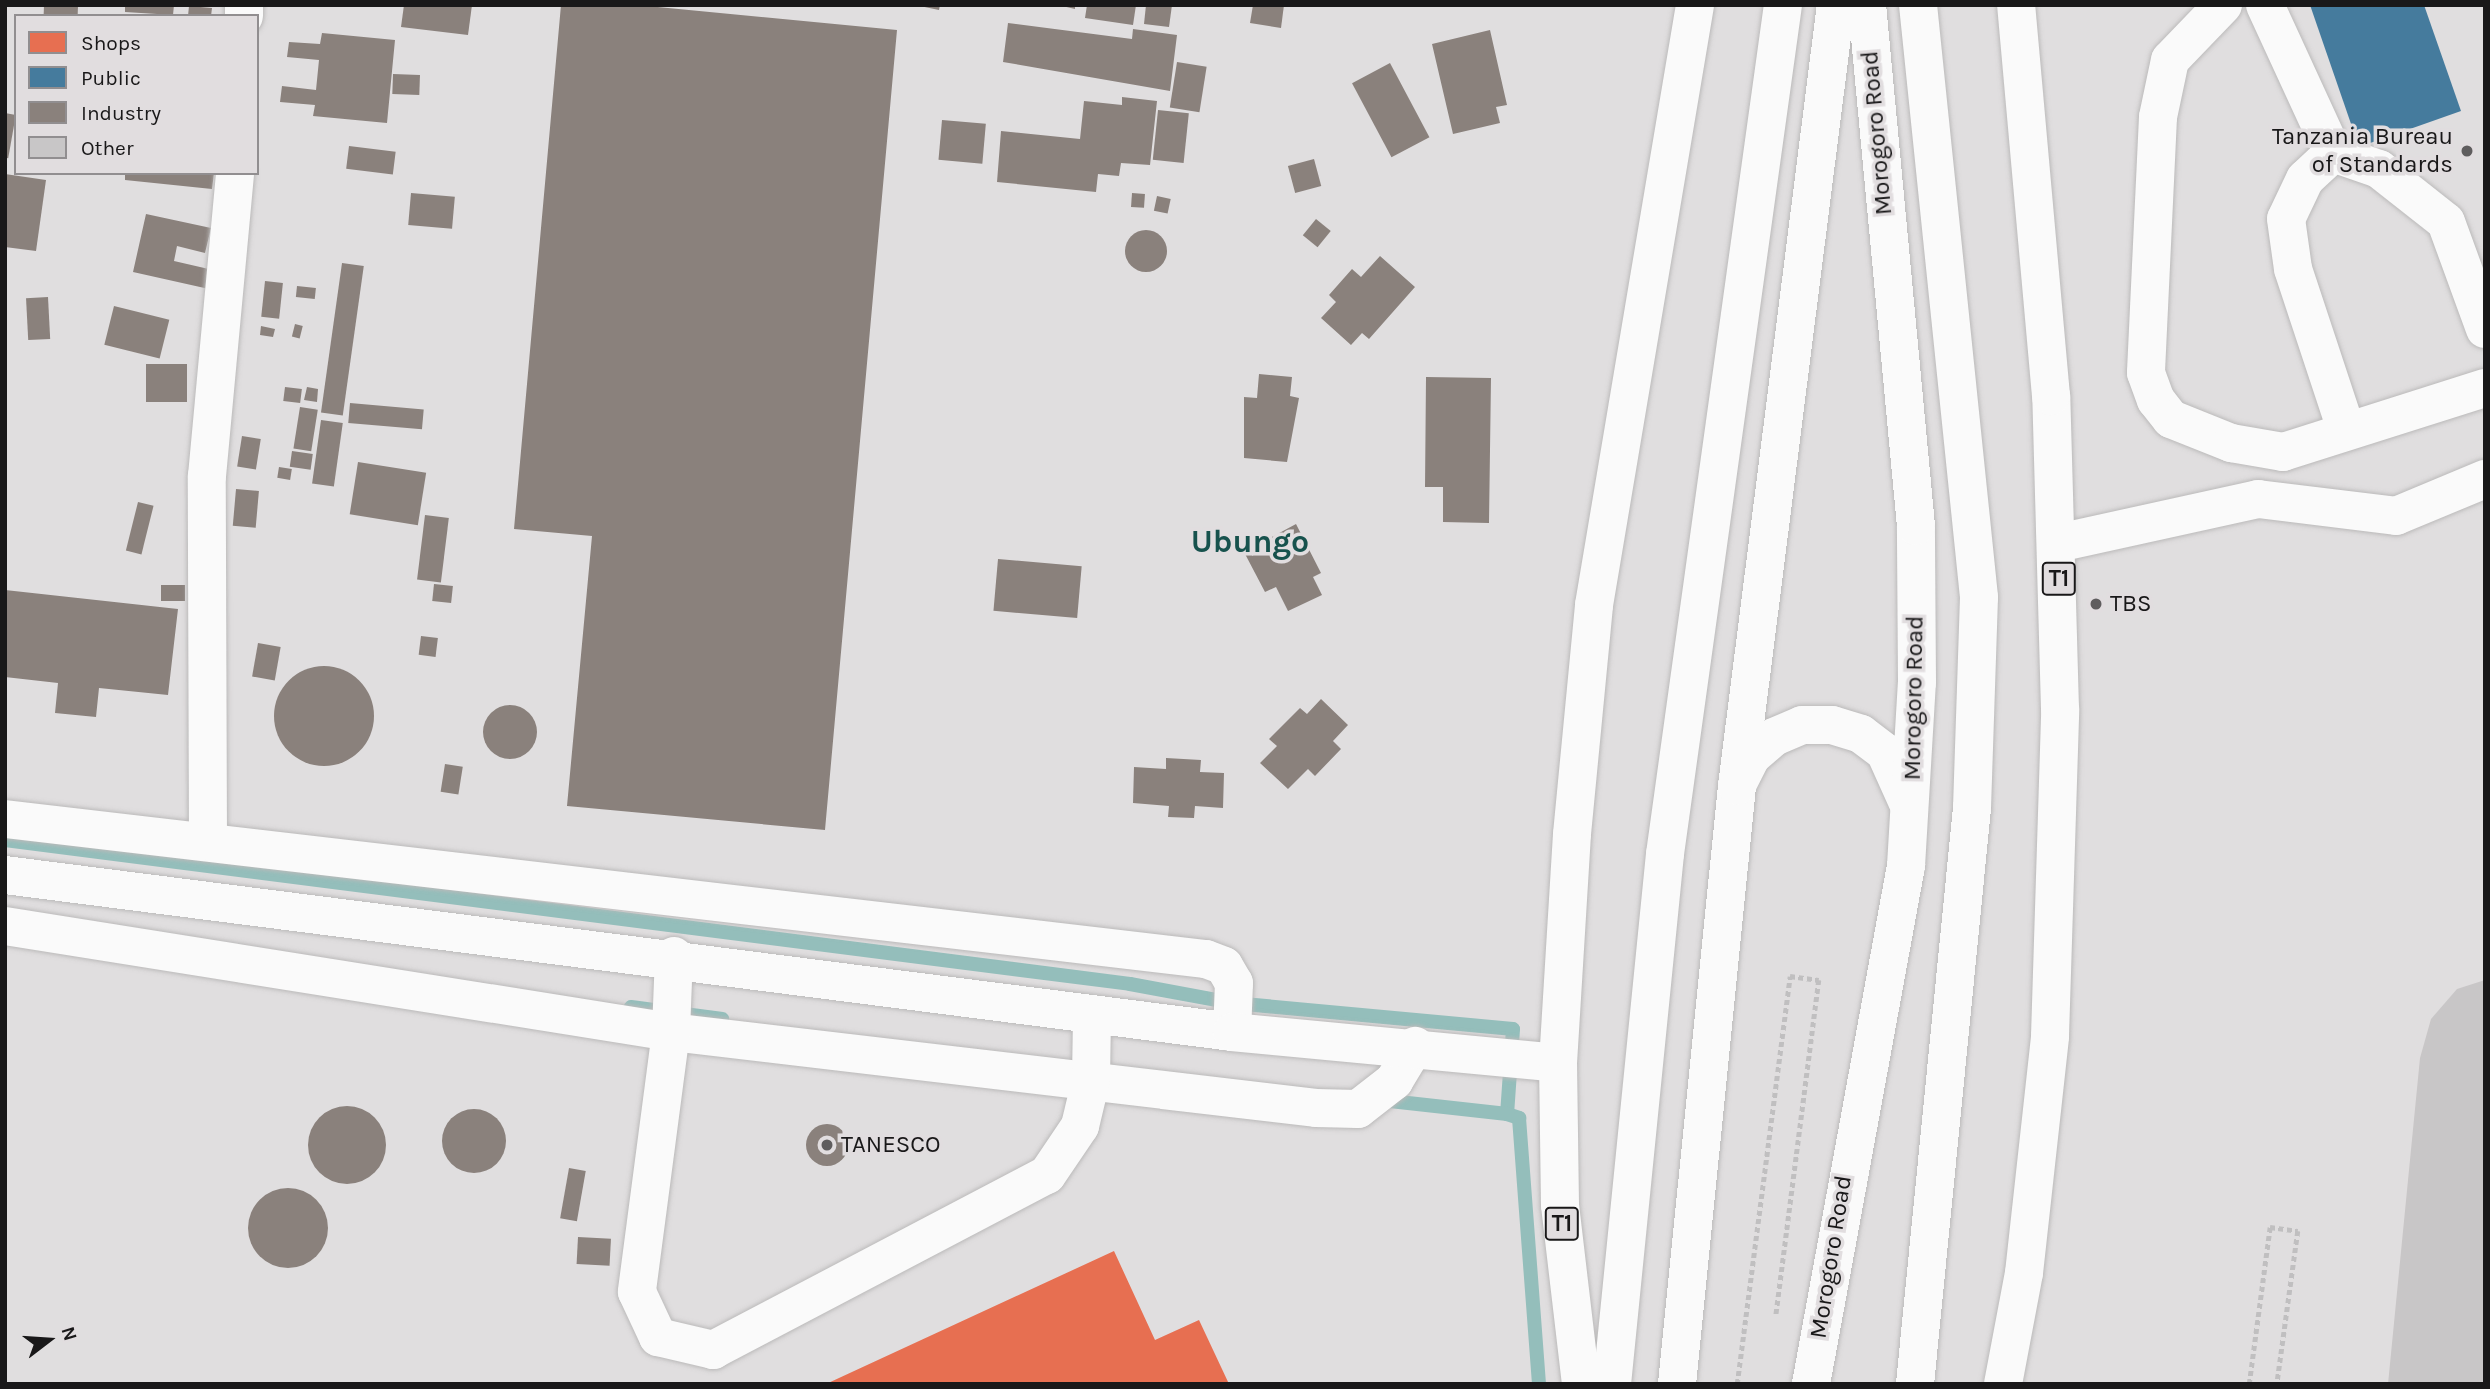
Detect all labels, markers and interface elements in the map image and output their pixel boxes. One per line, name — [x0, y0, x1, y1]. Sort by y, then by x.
legend — [14, 14, 259, 175]
text: Shops — [81, 31, 141, 55]
street label: Morogoro Road — [1855, 50, 1899, 216]
text: Public — [81, 66, 141, 90]
text: Industry — [81, 101, 161, 125]
place label: Tanzania Bureau of Standards — [2272, 123, 2453, 179]
text: Other — [81, 136, 134, 160]
marker: Tanzania Bureau of Standards — [2459, 143, 2475, 159]
district label: Ubungo — [1191, 523, 1309, 561]
road number: T1 — [2042, 559, 2076, 598]
place label: TBS — [2110, 590, 2151, 618]
marker: TBS — [2088, 596, 2104, 612]
street label: Morogoro Road — [1898, 615, 1930, 781]
place label: TANESCO — [841, 1131, 940, 1159]
marker: TANESCO — [819, 1137, 835, 1153]
street label: Morogoro Road — [1804, 1173, 1858, 1341]
road number: T1 — [1544, 1204, 1580, 1244]
north arrow — [14, 1305, 84, 1375]
text: N — [57, 1324, 82, 1344]

